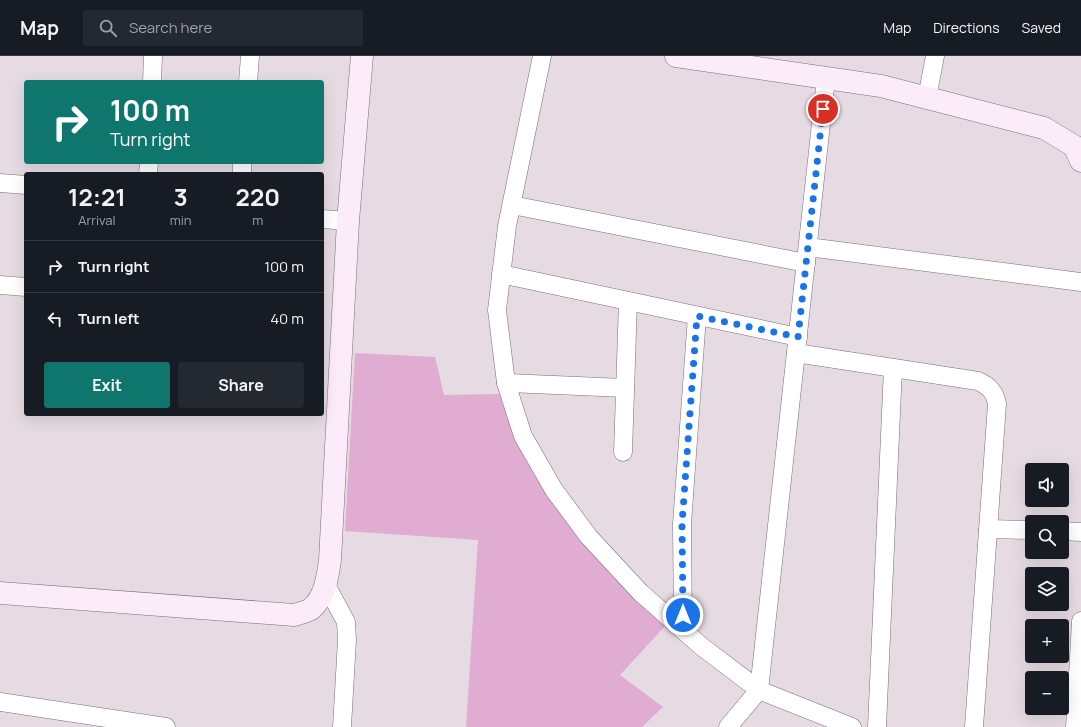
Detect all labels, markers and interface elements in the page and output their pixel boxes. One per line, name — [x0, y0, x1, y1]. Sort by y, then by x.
search box — [83, 10, 363, 46]
text: Map — [20, 15, 59, 41]
icon: search — [97, 17, 119, 39]
text: Search here — [129, 17, 212, 38]
text: Map — [883, 18, 911, 37]
text: Directions — [933, 18, 1000, 37]
text: Saved — [1022, 18, 1061, 37]
text: 100 m — [110, 91, 190, 129]
pin — [806, 92, 840, 126]
icon: right — [44, 96, 96, 148]
icon: arrive — [812, 98, 834, 120]
text: Turn right — [110, 127, 191, 151]
text: 12:21 — [68, 180, 126, 213]
text: 3 — [174, 180, 188, 213]
text: 220 — [236, 180, 280, 213]
text: Arrival — [78, 211, 115, 229]
text: min — [170, 211, 192, 229]
text: m — [252, 211, 263, 229]
icon: right — [44, 256, 66, 278]
text: Turn right — [78, 256, 149, 277]
text: 100 m — [264, 256, 304, 277]
icon: left — [44, 308, 66, 330]
text: Turn left — [78, 308, 140, 329]
text: 40 m — [270, 308, 304, 329]
button: Exit — [44, 362, 170, 408]
button: Share — [178, 362, 304, 408]
map controls — [1025, 463, 1069, 715]
button: sound — [1025, 463, 1069, 507]
button: search — [1025, 515, 1069, 559]
button: layers — [1025, 567, 1069, 611]
position arrow — [662, 594, 704, 636]
button: + — [1025, 619, 1069, 663]
button: − — [1025, 671, 1069, 715]

